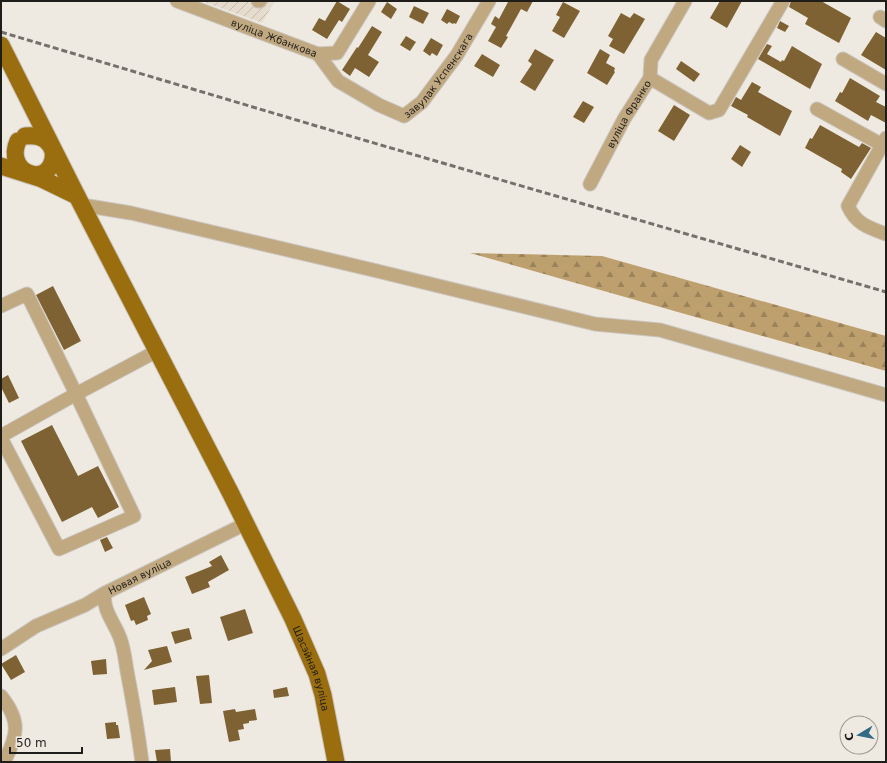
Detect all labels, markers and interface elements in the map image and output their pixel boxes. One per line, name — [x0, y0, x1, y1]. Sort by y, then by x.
street label: вуліца Жбанкова — [230, 16, 319, 59]
street label: завулак Успенскага — [401, 31, 474, 120]
street label: вуліца Франко — [604, 78, 653, 150]
street label: Новая вуліца — [106, 556, 173, 596]
street label: Шасэйная вуліца — [291, 624, 331, 712]
north arrow — [839, 715, 879, 755]
scale bar — [10, 729, 82, 755]
text: С — [843, 732, 857, 742]
text: 50 m — [16, 736, 47, 750]

